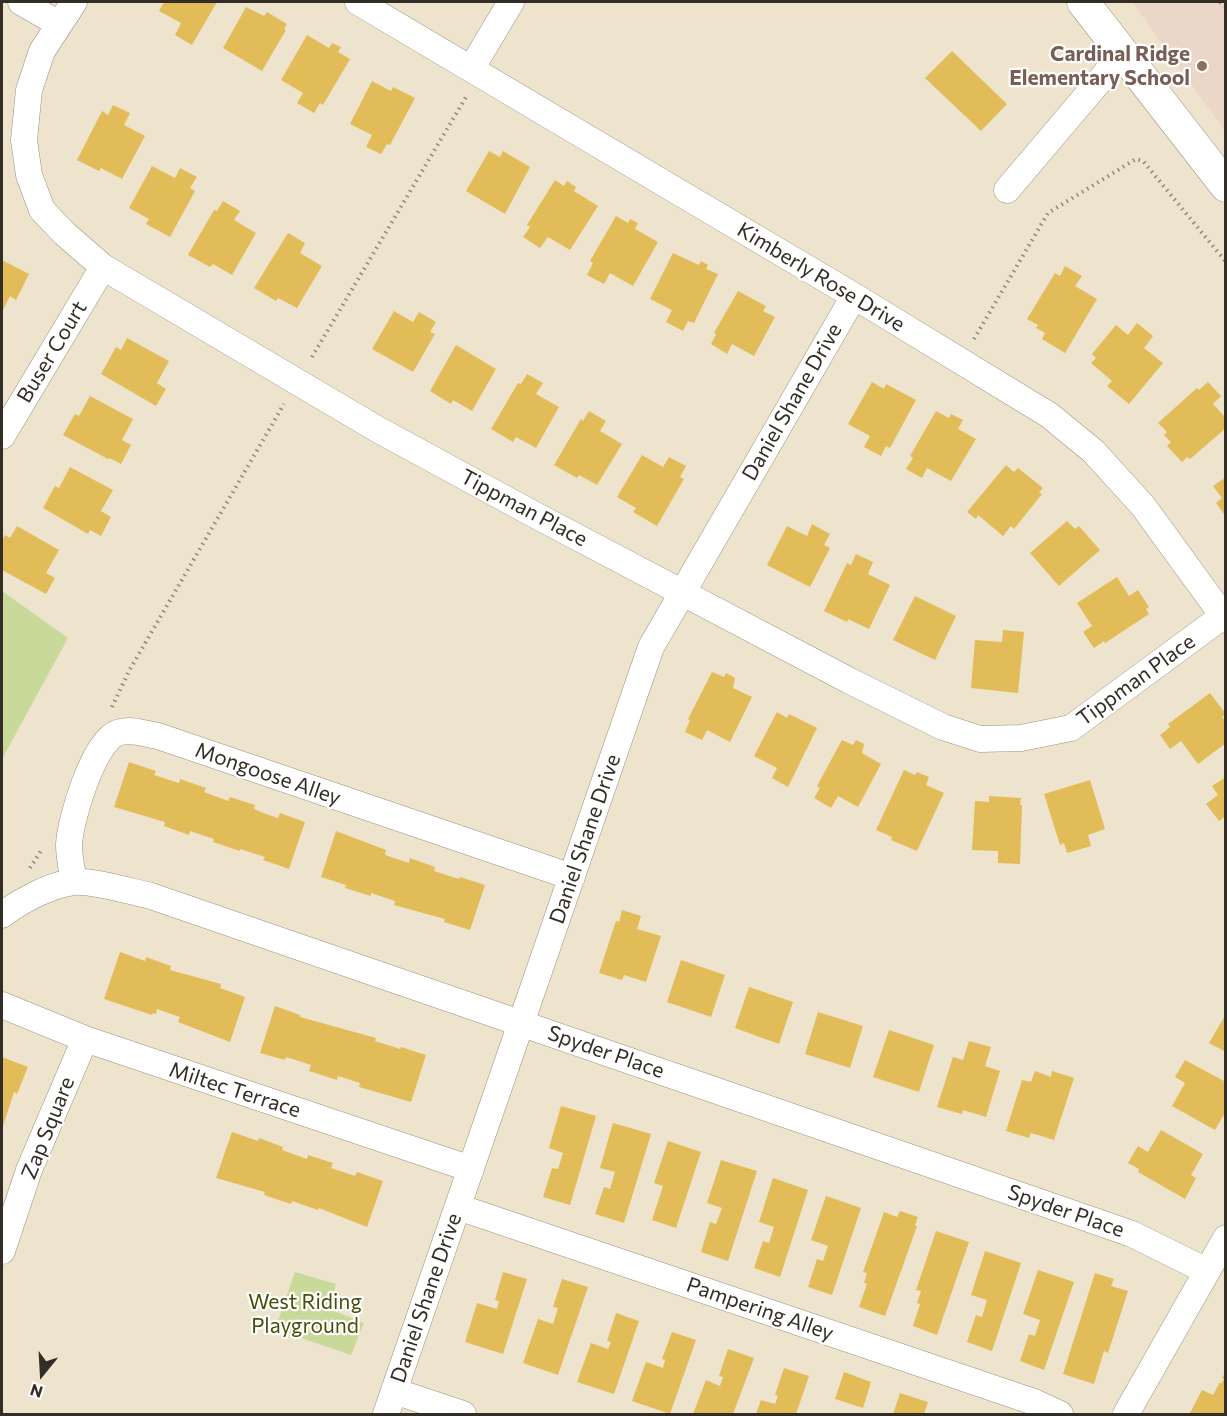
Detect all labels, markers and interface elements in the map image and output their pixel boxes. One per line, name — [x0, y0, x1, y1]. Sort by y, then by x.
place label: Cardinal Ridge Elementary School — [1009, 41, 1190, 91]
marker: Cardinal Ridge Elementary School — [1195, 59, 1209, 73]
street label: Kimberly Rose Drive — [733, 217, 909, 337]
street label: Buser Court — [12, 297, 92, 407]
street label: Daniel Shane Drive — [737, 319, 847, 485]
street label: Tippman Place — [456, 464, 592, 552]
street label: Tippman Place — [1072, 629, 1200, 731]
street label: Mongoose Alley — [192, 737, 344, 811]
street label: Daniel Shane Drive — [544, 751, 626, 927]
street label: Spyder Place — [544, 1020, 668, 1084]
street label: Miltec Terrace — [166, 1057, 304, 1123]
street label: Zap Square — [16, 1073, 80, 1183]
street label: Spyder Place — [1004, 1179, 1128, 1243]
street label: Daniel Shane Drive — [385, 1210, 467, 1386]
street label: Pampering Alley — [683, 1272, 837, 1346]
park label: West Riding Playground — [248, 1289, 362, 1339]
north arrow — [12, 1344, 72, 1404]
text: N — [28, 1381, 45, 1402]

